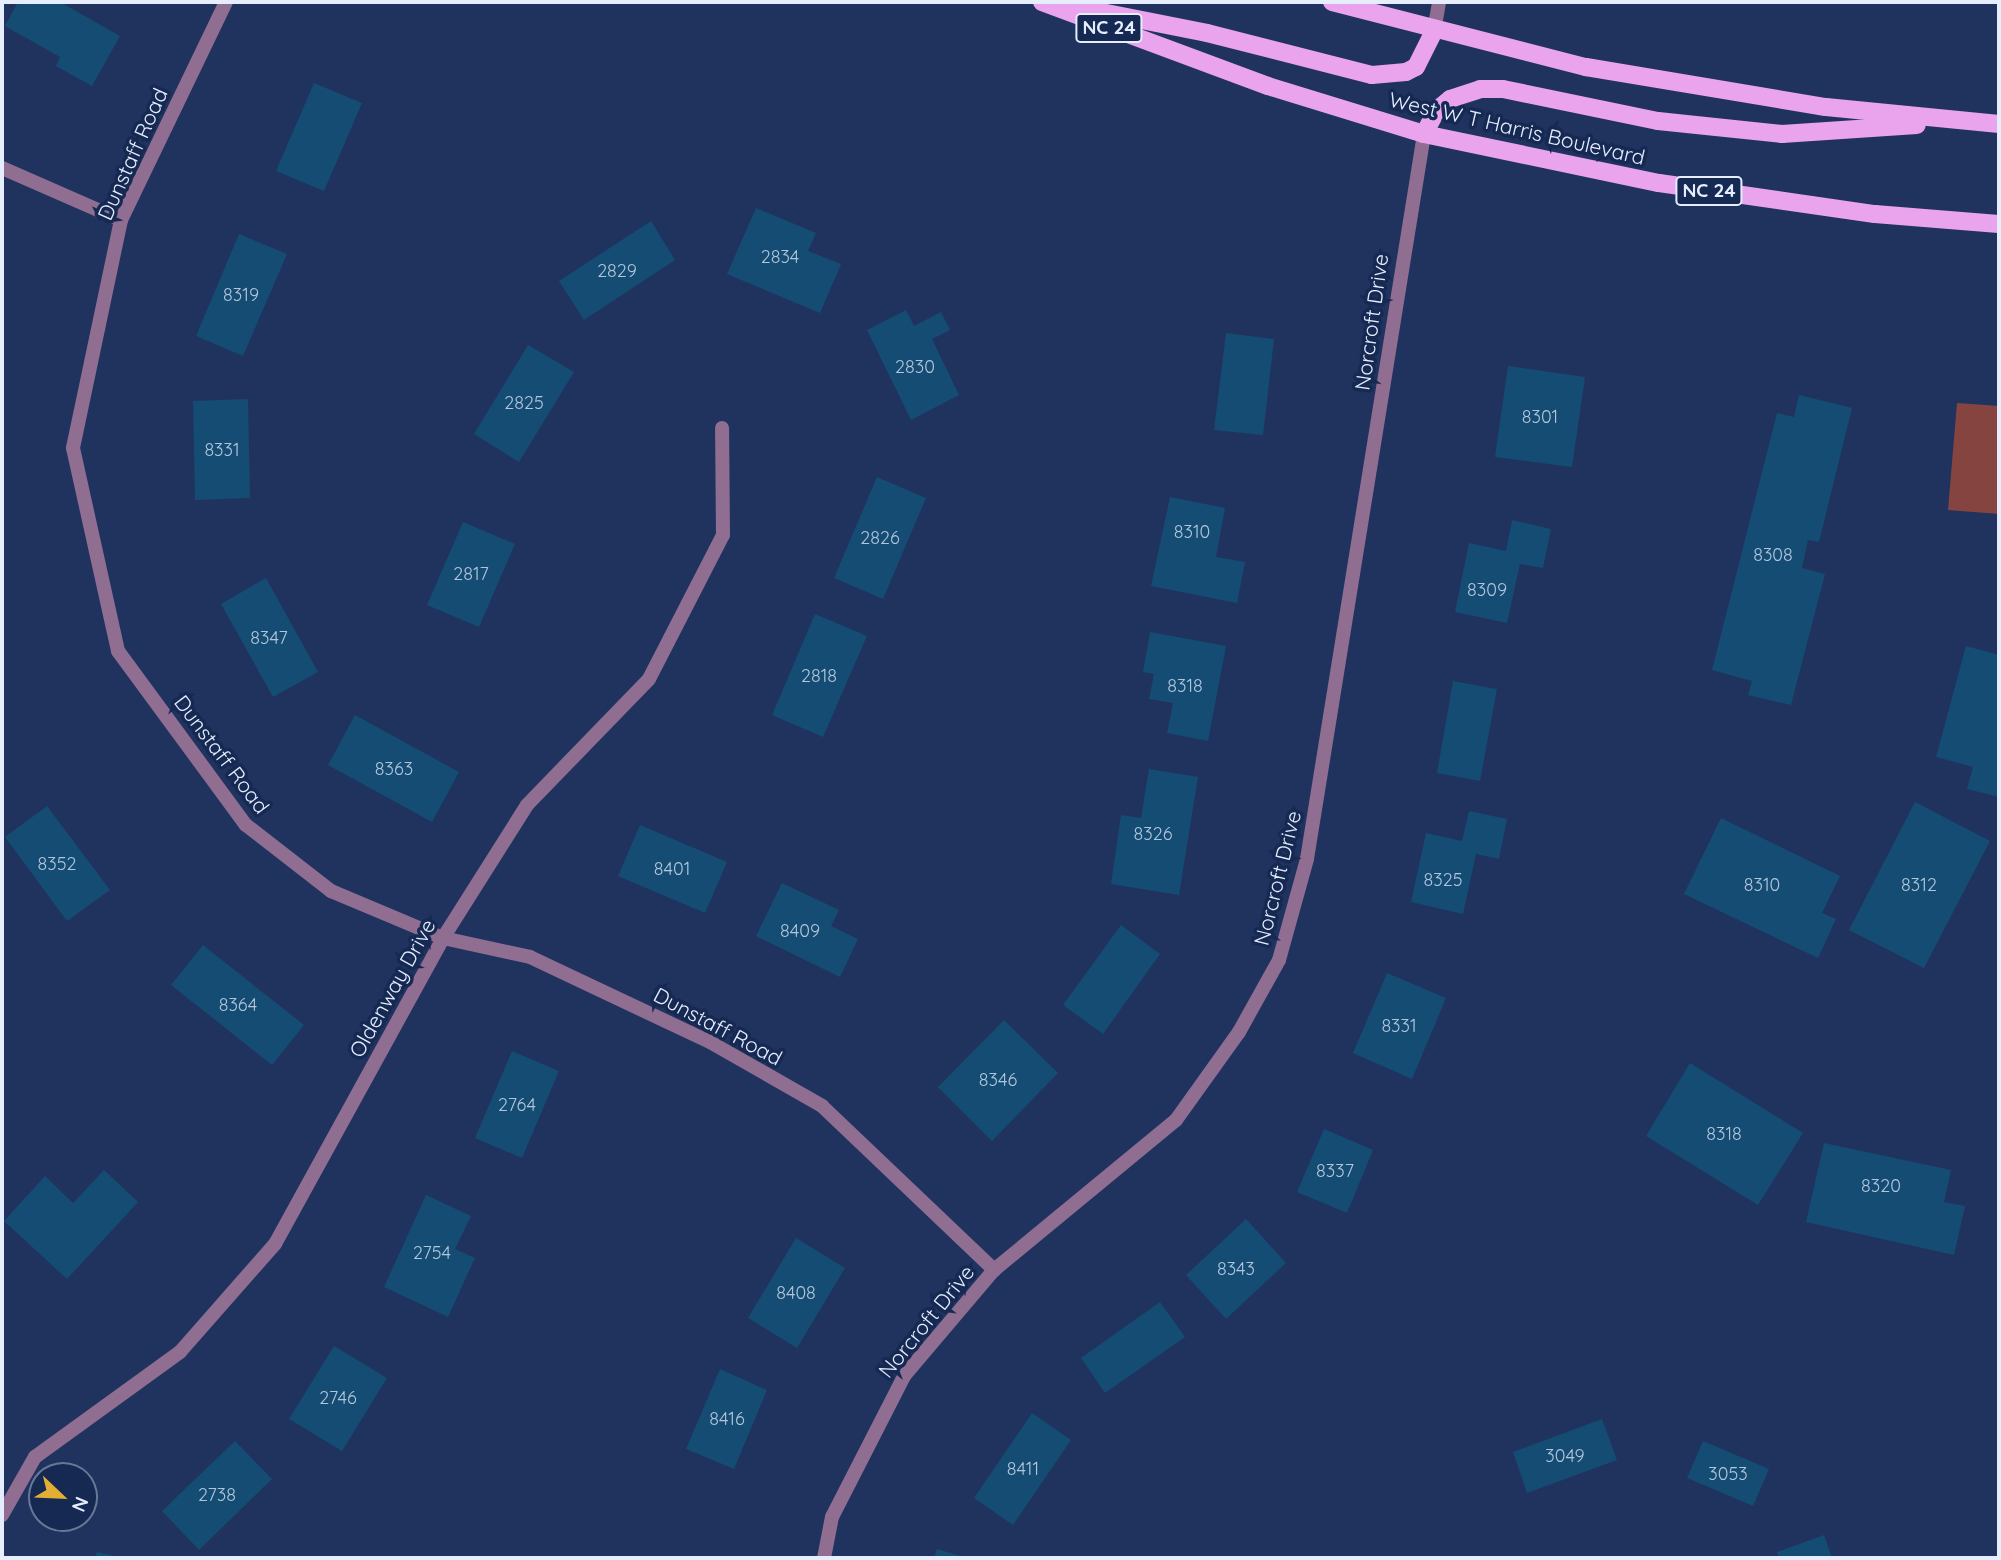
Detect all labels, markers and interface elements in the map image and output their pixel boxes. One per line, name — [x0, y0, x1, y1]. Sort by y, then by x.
road number: NC 24 — [1074, 12, 1144, 44]
street label: Dunstaff Road — [92, 84, 172, 224]
street label: West W T Harris Boulevard — [1387, 86, 1647, 170]
road number: NC 24 — [1674, 176, 1744, 206]
house number: 2834 — [761, 246, 799, 268]
street label: Norcroft Drive — [1349, 252, 1393, 392]
house number: 2829 — [597, 260, 637, 282]
house number: 8319 — [223, 284, 259, 306]
house number: 2830 — [895, 356, 935, 378]
house number: 2825 — [504, 392, 544, 414]
house number: 8301 — [1522, 406, 1558, 428]
house number: 8331 — [204, 439, 240, 461]
house number: 8310 — [1174, 521, 1210, 543]
house number: 2826 — [860, 527, 900, 549]
house number: 8308 — [1753, 544, 1793, 566]
house number: 2817 — [453, 563, 489, 585]
house number: 8309 — [1467, 579, 1507, 601]
house number: 8347 — [250, 627, 288, 649]
house number: 2818 — [801, 665, 837, 687]
house number: 8318 — [1167, 675, 1203, 697]
street label: Dunstaff Road — [169, 690, 275, 818]
house number: 8363 — [375, 758, 413, 780]
street label: Norcroft Drive — [1248, 808, 1306, 948]
house number: 8326 — [1134, 823, 1172, 845]
house number: 8352 — [38, 853, 76, 875]
house number: 8401 — [654, 858, 690, 880]
house number: 8325 — [1424, 869, 1462, 891]
house number: 8310 — [1744, 874, 1780, 896]
house number: 8312 — [1901, 874, 1937, 896]
street label: Oldenway Drive — [344, 914, 440, 1062]
house number: 8409 — [780, 920, 820, 942]
street label: Dunstaff Road — [649, 982, 787, 1070]
house number: 8364 — [219, 994, 257, 1016]
house number: 8331 — [1381, 1015, 1417, 1037]
house number: 8346 — [979, 1069, 1017, 1091]
house number: 2764 — [498, 1094, 536, 1116]
house number: 8318 — [1706, 1123, 1742, 1145]
house number: 8337 — [1316, 1160, 1354, 1182]
house number: 8320 — [1861, 1175, 1901, 1197]
house number: 2754 — [413, 1242, 451, 1264]
house number: 8343 — [1217, 1258, 1255, 1280]
street label: Norcroft Drive — [873, 1260, 979, 1382]
house number: 8408 — [776, 1282, 816, 1304]
house number: 2746 — [319, 1387, 357, 1409]
house number: 8416 — [709, 1408, 745, 1430]
house number: 3049 — [1545, 1445, 1585, 1467]
house number: 8411 — [1007, 1458, 1039, 1480]
north arrow — [28, 1462, 98, 1532]
house number: 3053 — [1708, 1463, 1748, 1485]
house number: 2738 — [198, 1484, 236, 1506]
text: N — [67, 1493, 94, 1516]

